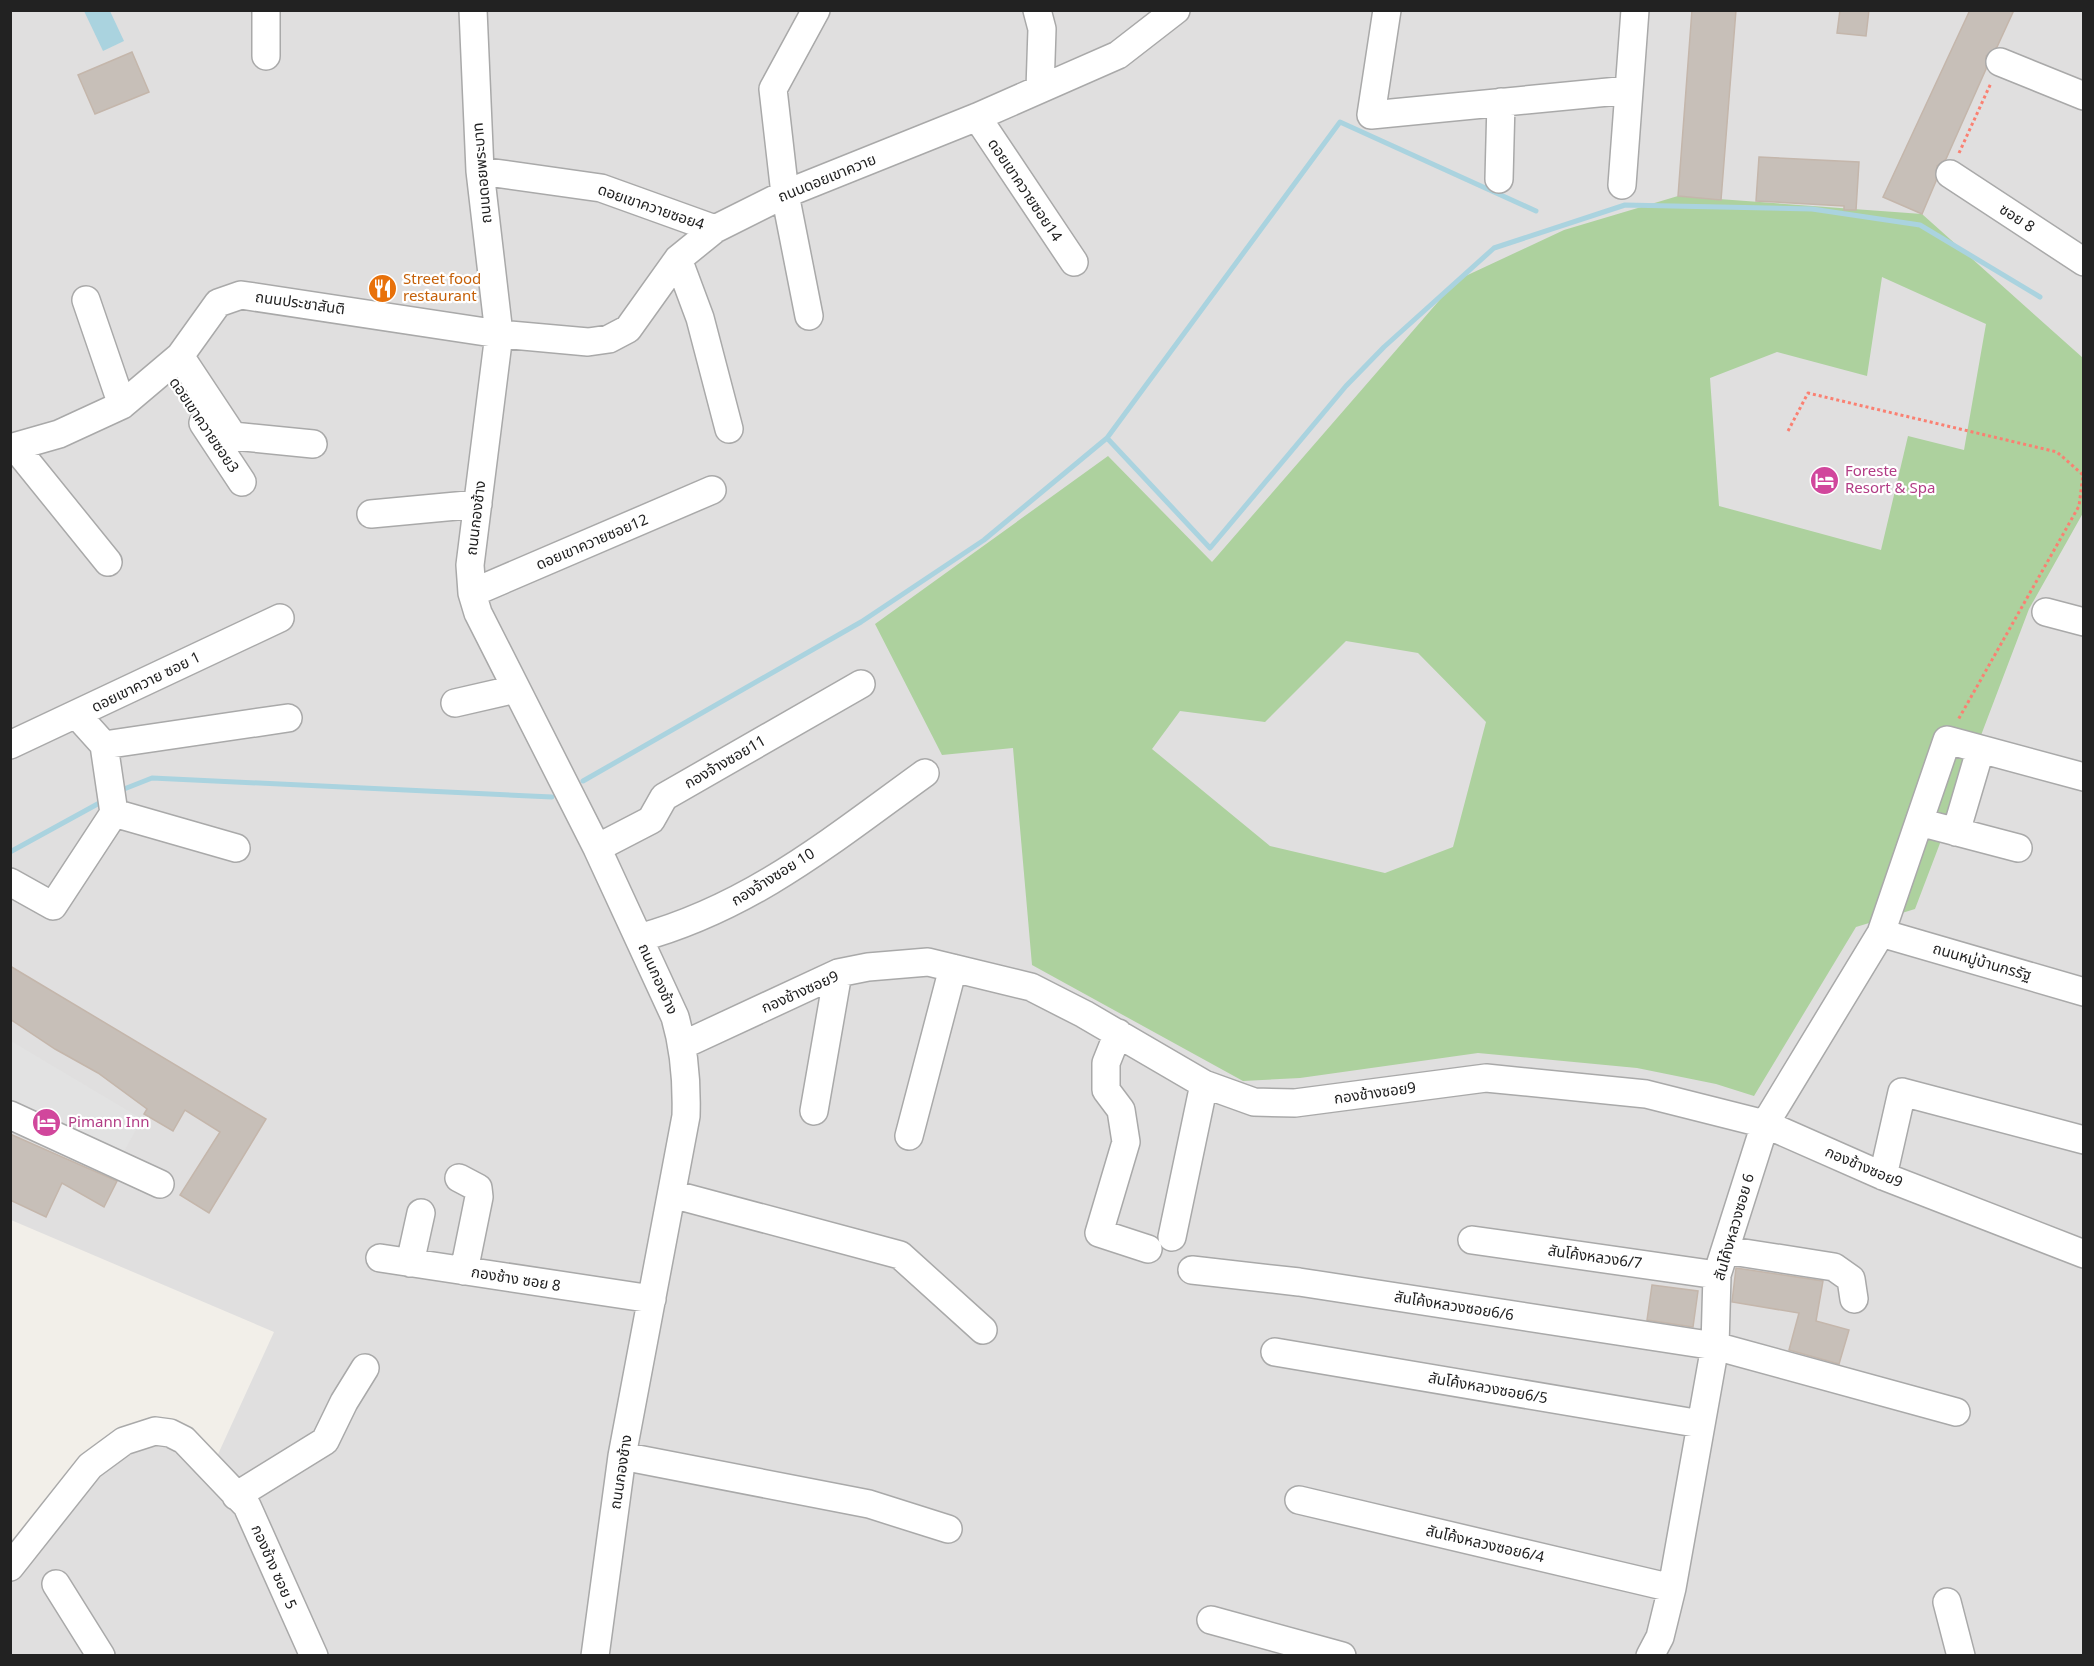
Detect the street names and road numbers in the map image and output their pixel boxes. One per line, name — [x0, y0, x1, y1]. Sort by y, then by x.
street label: ถนนดอยพระบาท — [467, 122, 495, 224]
street label: ดอยเขาควายซอย14 — [984, 134, 1068, 245]
street label: ถนนดอยเขาควาย — [775, 148, 879, 206]
street label: ดอยเขาควายซอย4 — [595, 178, 708, 234]
street label: ซอย 8 — [1996, 198, 2039, 236]
street label: ถนนประชาสันติ — [254, 286, 346, 318]
street label: ดอยเขาควายซอย3 — [165, 373, 244, 476]
street label: ถนนกองช้าง — [460, 479, 490, 557]
street label: ดอยเขาควายซอย12 — [533, 508, 651, 574]
street label: ดอยเขาควาย ซอย 1 — [88, 646, 203, 716]
street label: กองจ้างซอย11 — [680, 730, 769, 792]
street label: กองจ้างซอย 10 — [727, 843, 818, 910]
street label: ถนนหมู่บ้านกรรัฐ — [1931, 937, 2034, 985]
street label: ถนนกองช้าง — [634, 940, 683, 1017]
street label: กองช้างซอย9 — [758, 965, 841, 1017]
street label: กองช้างซอย9 — [1333, 1076, 1417, 1108]
street label: กองช้างซอย9 — [1823, 1141, 1906, 1191]
street label: สันโค้งหลวงซอย 6 — [1708, 1171, 1758, 1283]
street label: สันโค้งหลวง6/7 — [1547, 1239, 1644, 1273]
street label: กองช้าง ซอย 8 — [470, 1261, 562, 1295]
street label: สันโค้งหลวงซอย6/6 — [1393, 1286, 1515, 1324]
street label: สันโค้งหลวงซอย6/5 — [1427, 1367, 1549, 1407]
street label: ถนนกองช้าง — [604, 1433, 636, 1511]
street label: สันโค้งหลวงซอย6/4 — [1424, 1520, 1547, 1566]
street label: กองช้าง ซอย 5 — [247, 1521, 302, 1612]

